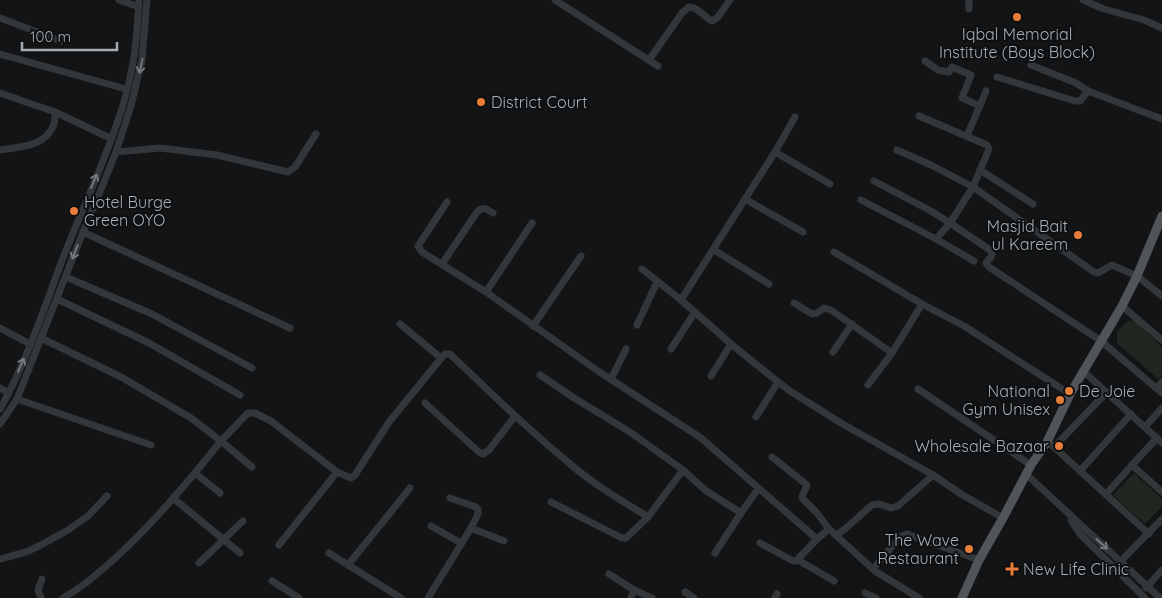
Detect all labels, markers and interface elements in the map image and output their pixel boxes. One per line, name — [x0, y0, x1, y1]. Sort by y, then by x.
marker: Iqbal Memorial Institute (Boys Block) — [1011, 11, 1023, 23]
scale bar — [22, 20, 118, 52]
place label: Iqbal Memorial Institute (Boys Block) — [939, 24, 1095, 62]
text: 100 m — [30, 27, 71, 46]
one-way arrow — [135, 57, 145, 73]
place label: District Court — [491, 92, 587, 112]
marker: District Court — [475, 96, 487, 108]
one-way arrow — [90, 174, 100, 189]
place label: Hotel Burge Green OYO — [84, 192, 172, 230]
marker: Hotel Burge Green OYO — [68, 205, 80, 217]
place label: Masjid Bait ul Kareem — [987, 216, 1068, 254]
marker: Masjid Bait ul Kareem — [1072, 229, 1084, 241]
one-way arrow — [70, 244, 80, 259]
one-way arrow — [16, 358, 26, 373]
place label: National Gym Unisex — [963, 381, 1050, 419]
place label: De Joie — [1079, 381, 1135, 401]
marker: De Joie — [1063, 385, 1075, 397]
marker: National Gym Unisex — [1054, 394, 1066, 406]
place label: Wholesale Bazaar — [914, 436, 1049, 456]
marker: Wholesale Bazaar — [1053, 440, 1065, 452]
place label: The Wave Restaurant — [877, 530, 959, 568]
one-way arrow — [1095, 538, 1108, 550]
marker: The Wave Restaurant — [963, 543, 975, 555]
place label: New Life Clinic — [1023, 559, 1129, 579]
marker: New Life Clinic — [1005, 562, 1019, 576]

